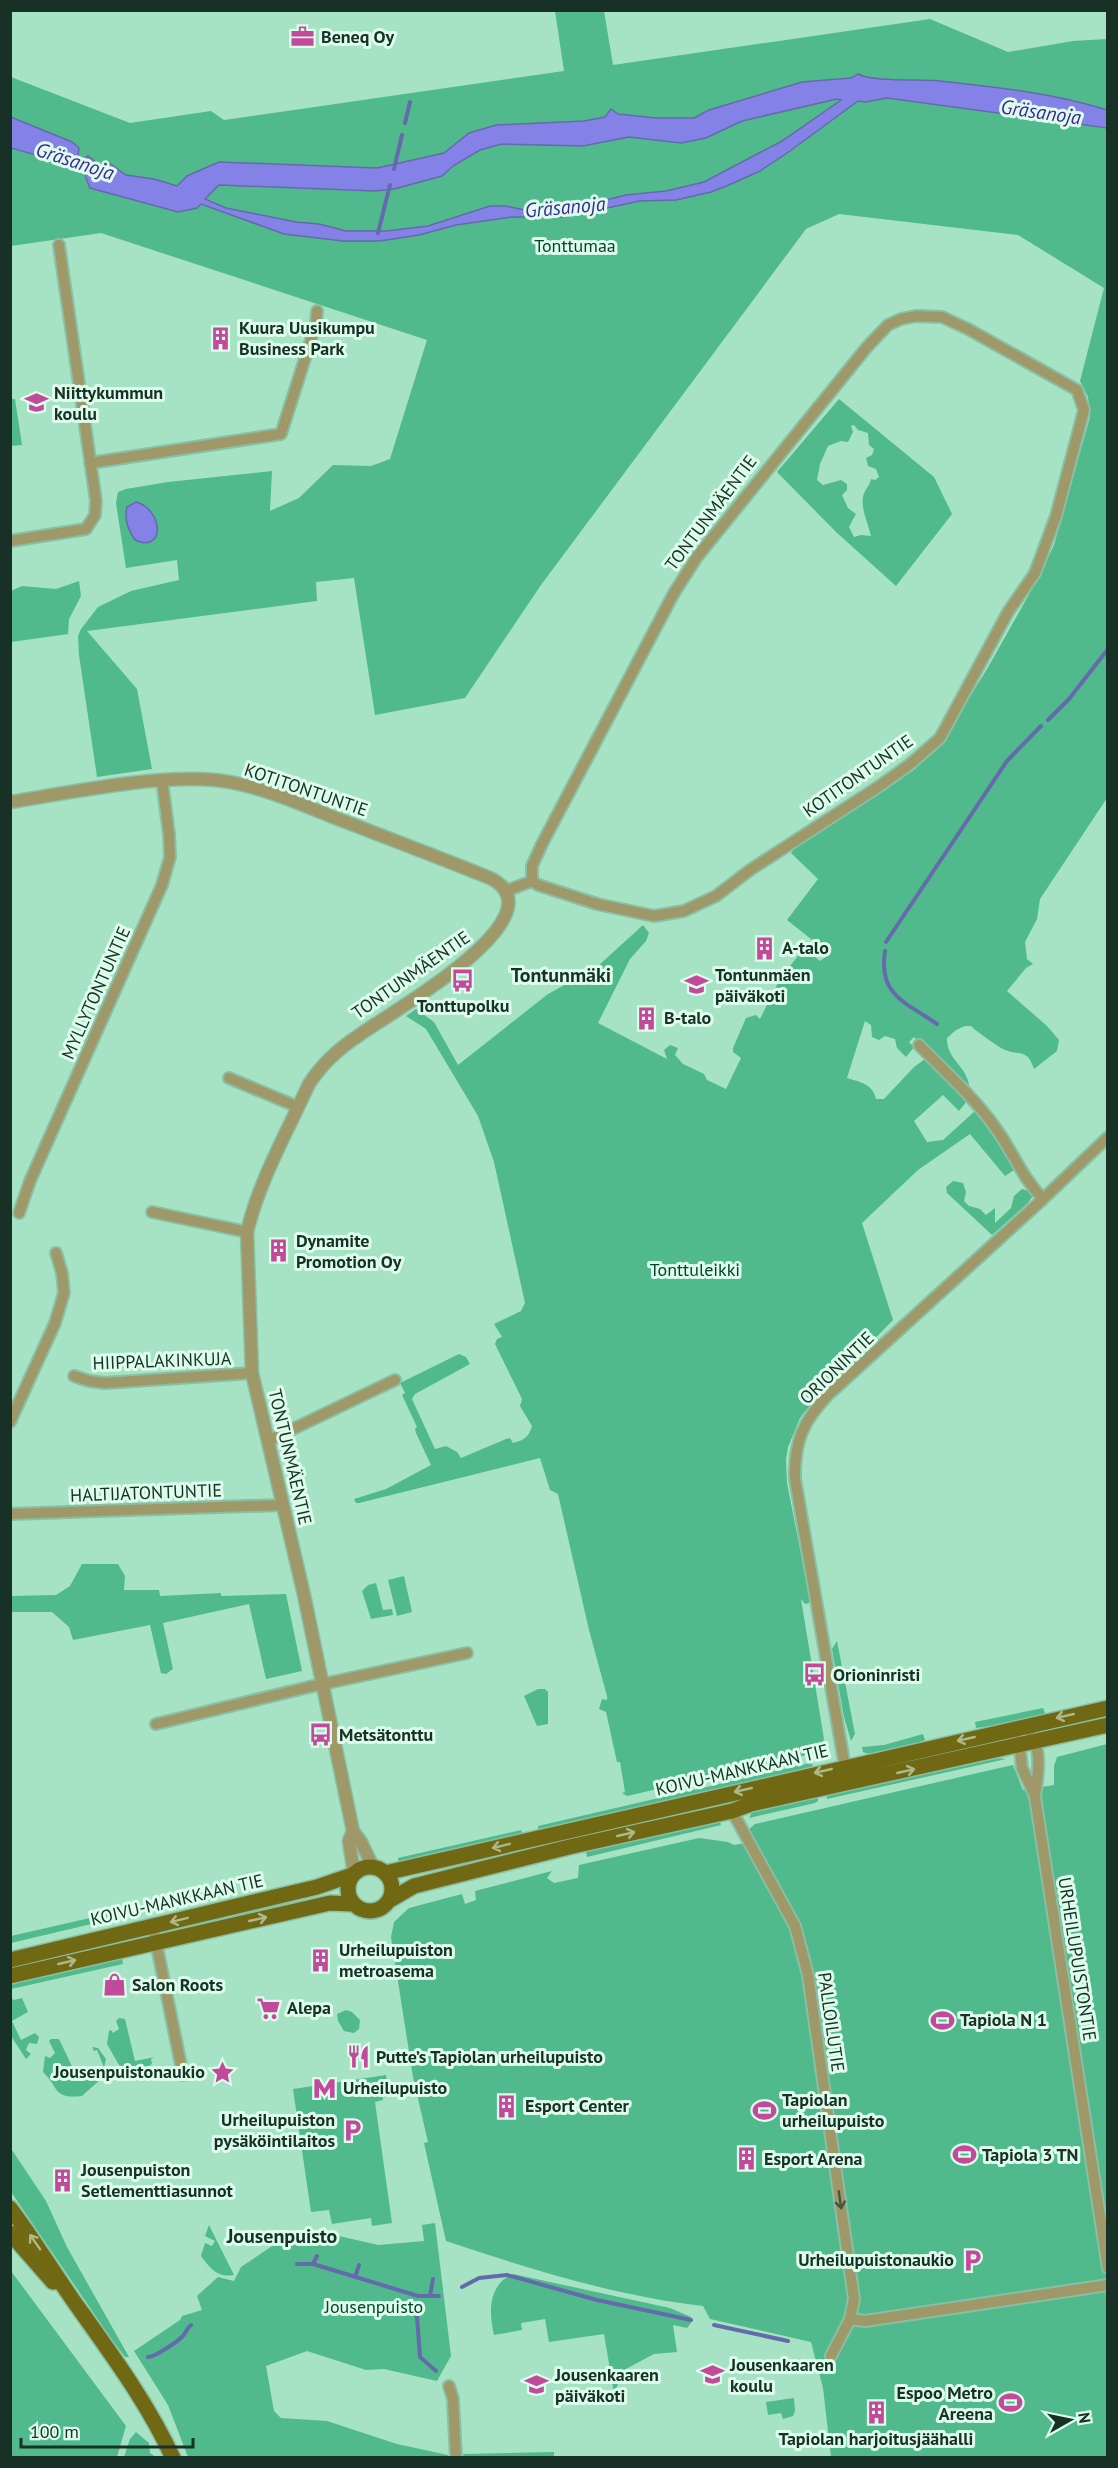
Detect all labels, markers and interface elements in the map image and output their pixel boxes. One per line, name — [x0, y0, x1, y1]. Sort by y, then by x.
office icon: Beneq Oy — [290, 24, 316, 50]
place label: Beneq Oy — [321, 25, 395, 48]
water label: Gräsanoja — [999, 94, 1083, 131]
water label: Gräsanoja — [33, 136, 118, 186]
water label: Gräsanoja — [524, 191, 607, 223]
park label: Tonttumaa — [534, 234, 616, 257]
place label: Kuura Uusikumpu Business Park — [239, 316, 375, 360]
building icon: Kuura Uusikumpu Business Park — [208, 325, 234, 351]
place label: Niittykummun koulu — [54, 381, 163, 425]
school or university icon: Niittykummun koulu — [23, 390, 49, 416]
street label: TONTUNMÄENTIE — [660, 450, 762, 575]
street label: KOTITONTUNTIE — [798, 729, 917, 822]
street label: KOTITONTUNTIE — [241, 758, 371, 821]
street label: MYLLYTONTUNTIE — [56, 923, 135, 1063]
street label: TONTUNMÄENTIE — [347, 925, 474, 1024]
building icon: A-talo — [751, 935, 777, 961]
place label: A-talo — [782, 936, 829, 959]
district label: Tontunmäki — [511, 962, 611, 988]
place label: Tontunmäen päiväkoti — [715, 963, 811, 1007]
bus stop icon: Tonttupolku — [450, 967, 476, 993]
school or university icon: Tontunmäen päiväkoti — [684, 972, 710, 998]
place label: Tonttupolku — [417, 994, 509, 1017]
building icon: B-talo — [633, 1005, 659, 1031]
place label: B-talo — [664, 1006, 712, 1029]
place label: Dynamite Promotion Oy — [296, 1229, 402, 1273]
building icon: Dynamite Promotion Oy — [265, 1238, 291, 1264]
park label: Tonttuleikki — [650, 1258, 740, 1281]
street label: ORIONINTIE — [795, 1326, 879, 1409]
street label: HIIPPALAKINKUJA — [92, 1347, 232, 1374]
street label: TONTUNMÄENTIE — [264, 1387, 317, 1527]
street label: HALTIJATONTUNTIE — [70, 1478, 222, 1507]
bus stop icon: Orioninristi — [802, 1662, 828, 1688]
place label: Orioninristi — [833, 1663, 920, 1686]
one-way arrow — [1056, 1711, 1075, 1723]
bus stop icon: Metsätonttu — [308, 1722, 334, 1748]
place label: Metsätonttu — [339, 1723, 433, 1746]
one-way arrow — [957, 1733, 976, 1745]
street label: KOIVU-MANKKAAN TIE — [653, 1738, 831, 1801]
one-way arrow — [896, 1765, 915, 1776]
one-way arrow — [813, 1766, 832, 1778]
one-way arrow — [734, 1785, 754, 1796]
one-way arrow — [616, 1828, 636, 1839]
one-way arrow — [492, 1841, 511, 1853]
street label: KOIVU-MANKKAAN TIE — [88, 1868, 266, 1931]
street label: URHEILUPUISTONTIE — [1053, 1875, 1102, 2042]
one-way arrow — [248, 1912, 267, 1924]
one-way arrow — [170, 1915, 189, 1927]
place label: Urheilupuiston metroasema — [339, 1938, 453, 1982]
building icon: Urheilupuiston metroasema — [308, 1947, 334, 1973]
one-way arrow — [58, 1956, 77, 1968]
street label: PALLOILUTIE — [813, 1971, 850, 2073]
shop icon: Salon Roots — [101, 1972, 127, 1998]
place label: Salon Roots — [132, 1973, 223, 1996]
supermarket icon: Alepa — [256, 1995, 282, 2021]
place label: Alepa — [287, 1996, 331, 2019]
sports icon: Tapiola N 1 — [929, 2007, 955, 2033]
place label: Tapiola N 1 — [960, 2008, 1047, 2031]
restaurant icon: Putte’s Tapiolan urheilupuisto — [345, 2044, 371, 2070]
place label: Putte’s Tapiolan urheilupuisto — [376, 2045, 603, 2068]
place icon: Jousenpuistonaukio — [210, 2059, 236, 2085]
place label: Jousenpuistonaukio — [53, 2060, 205, 2083]
metro station icon: Urheilupuisto — [312, 2075, 338, 2101]
place label: Urheilupuisto — [343, 2076, 447, 2099]
place label: Tapiolan urheilupuisto — [782, 2088, 885, 2132]
building icon: Esport Center — [494, 2093, 520, 2119]
place label: Esport Center — [525, 2094, 630, 2117]
sports icon: Tapiolan urheilupuisto — [751, 2097, 777, 2123]
place label: Urheilupuiston pysäköintilaitos — [214, 2108, 335, 2152]
parking icon: Urheilupuiston pysäköintilaitos — [340, 2117, 366, 2143]
sports icon: Tapiola 3 TN — [951, 2142, 977, 2168]
place label: Tapiola 3 TN — [982, 2143, 1078, 2166]
building icon: Esport Arena — [733, 2146, 759, 2172]
place label: Esport Arena — [764, 2147, 863, 2170]
place label: Jousenpuiston Setlementtiasunnot — [80, 2158, 234, 2202]
building icon: Jousenpuiston Setlementtiasunnot — [50, 2167, 76, 2193]
one-way arrow — [834, 2189, 845, 2209]
district label: Jousenpuisto — [226, 2223, 338, 2249]
one-way arrow — [29, 2234, 41, 2250]
parking icon: Urheilupuistonaukio — [959, 2247, 985, 2273]
place label: Urheilupuistonaukio — [798, 2248, 954, 2271]
park label: Jousenpuisto — [324, 2295, 423, 2318]
place label: Jousenkaaren koulu — [729, 2353, 834, 2397]
school or university icon: Jousenkaaren koulu — [699, 2362, 725, 2388]
place label: Jousenkaaren päiväkoti — [554, 2363, 659, 2407]
school or university icon: Jousenkaaren päiväkoti — [524, 2372, 550, 2398]
place label: Espoo Metro Areena — [897, 2381, 993, 2425]
sports icon: Espoo Metro Areena — [998, 2390, 1024, 2416]
north arrow — [1040, 2390, 1100, 2450]
building icon: Tapiolan harjoitusjäähalli — [863, 2400, 889, 2426]
scale bar — [21, 2411, 194, 2449]
text: N — [1074, 2411, 1096, 2424]
text: 100 m — [30, 2420, 79, 2443]
place label: Tapiolan harjoitusjäähalli — [779, 2427, 973, 2450]

